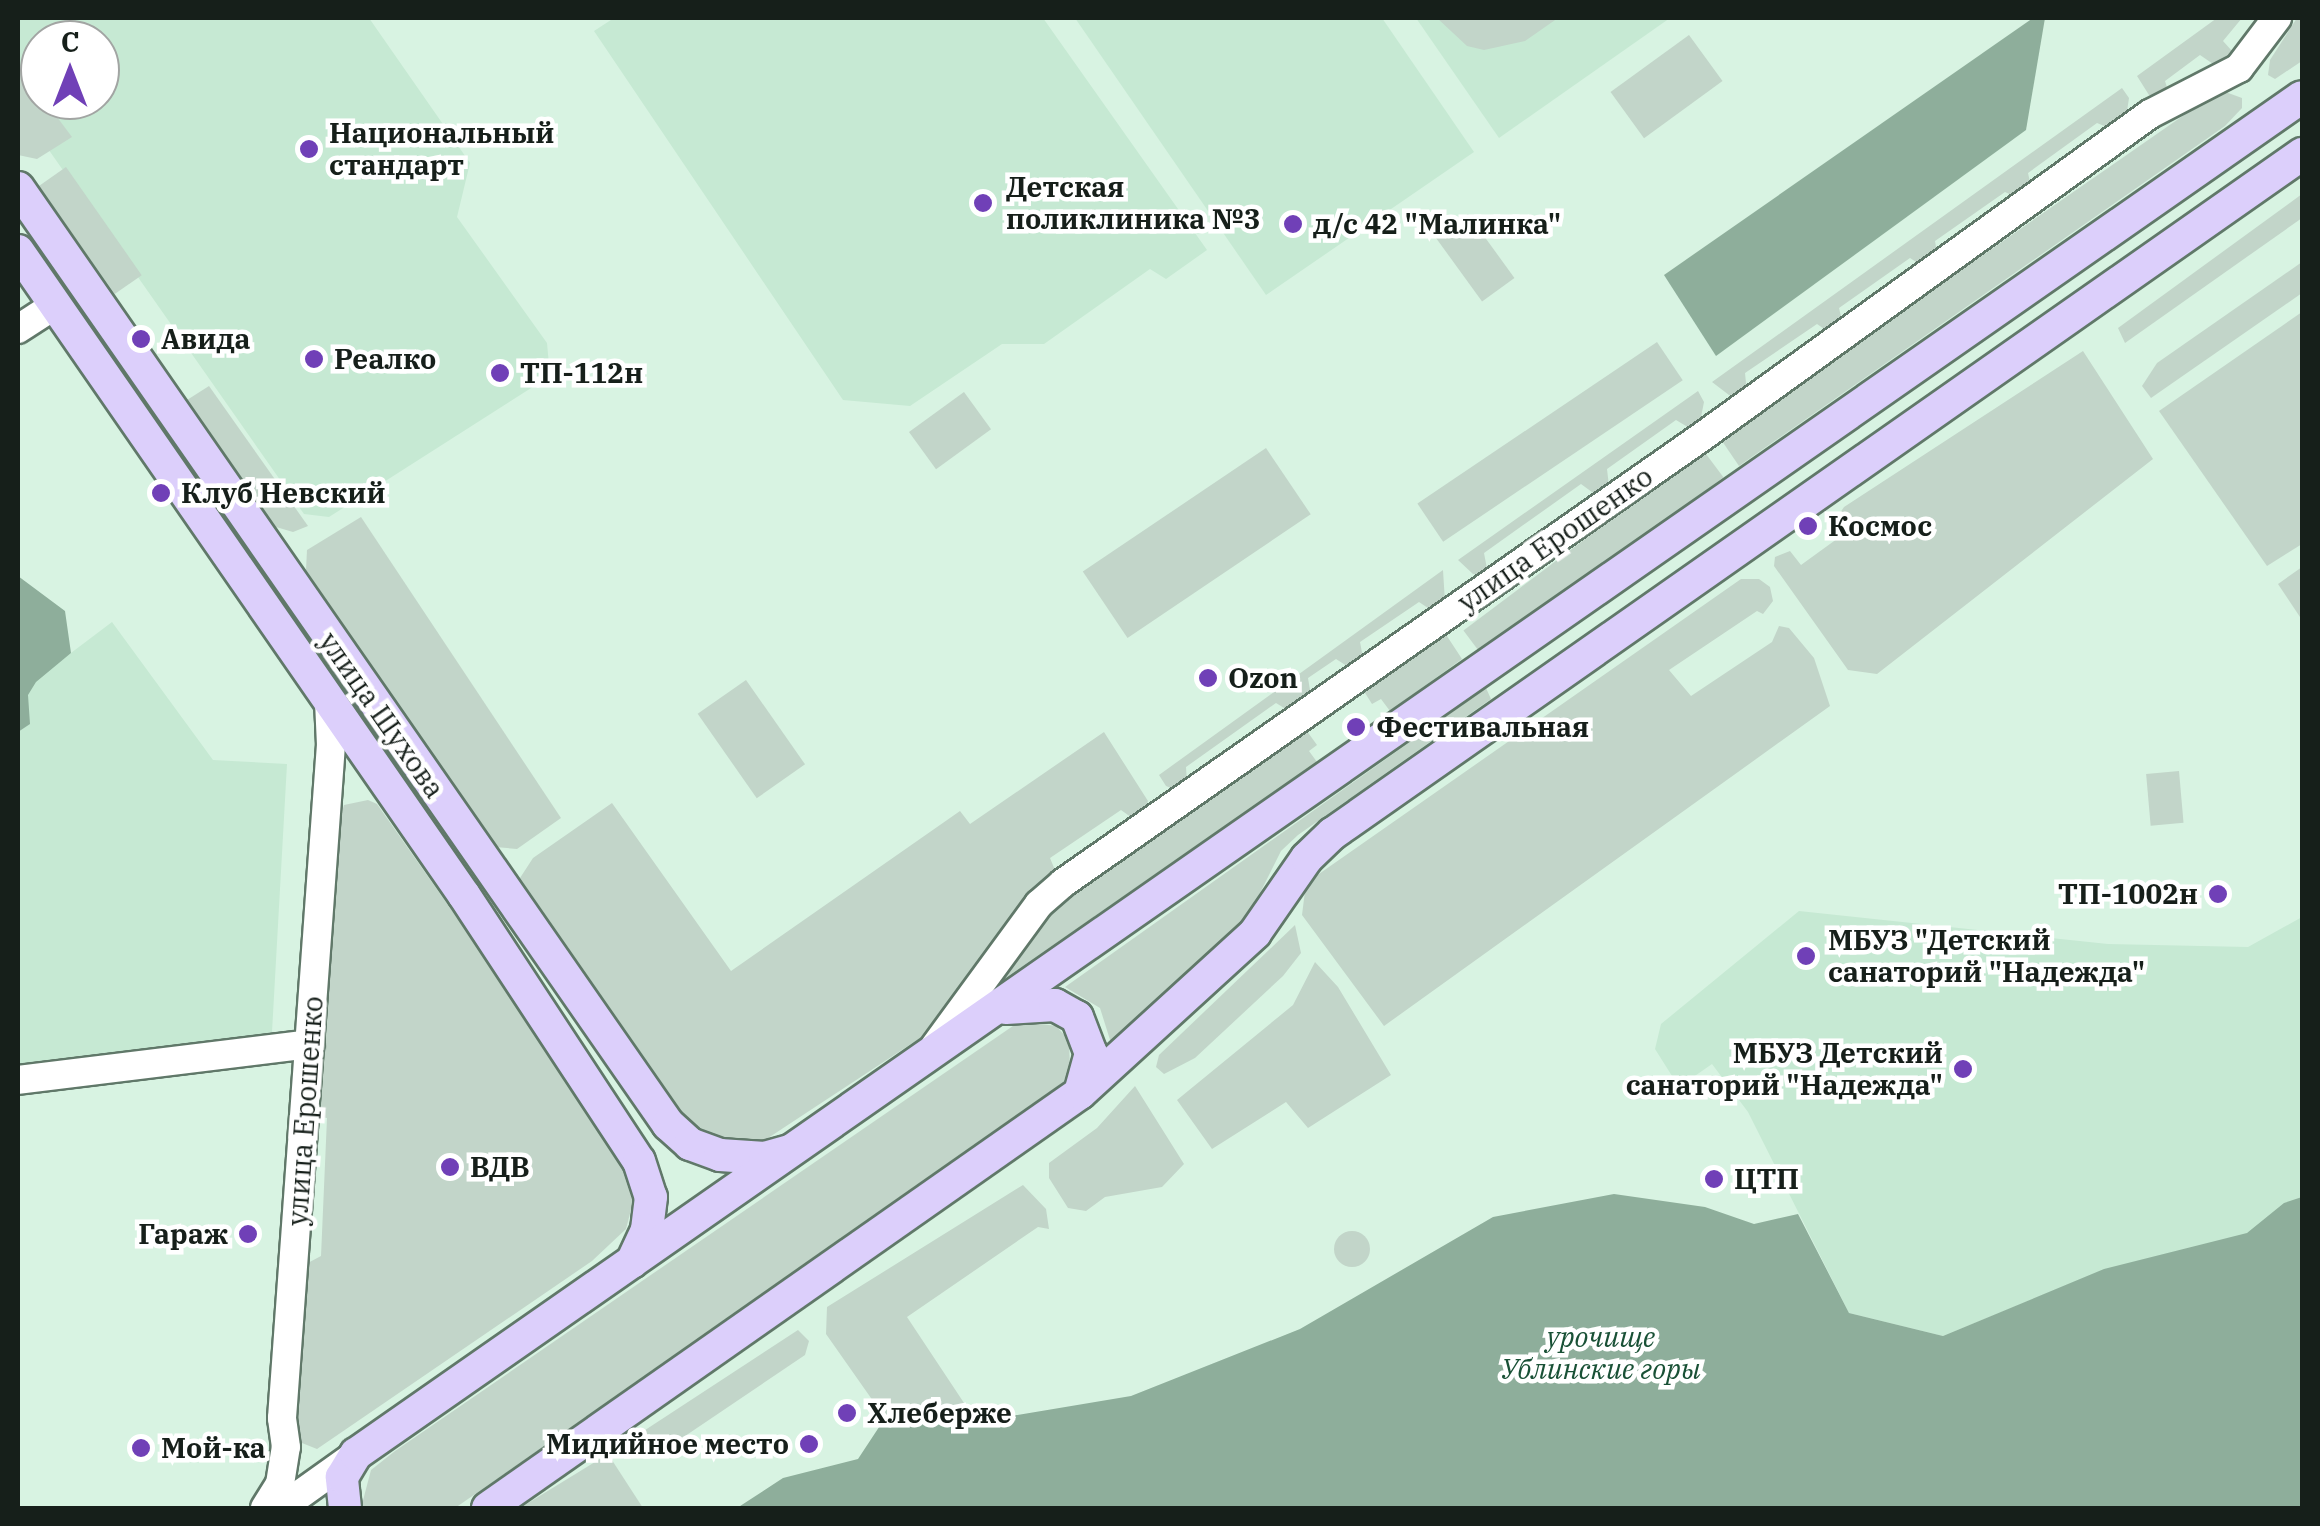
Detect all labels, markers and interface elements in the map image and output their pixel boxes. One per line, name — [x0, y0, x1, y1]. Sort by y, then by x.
north arrow — [20, 20, 120, 120]
text: С — [61, 23, 79, 60]
place label: Национальный стандарт — [329, 116, 554, 182]
marker: Национальный стандарт — [298, 138, 320, 160]
place label: Детская поликлиника №3 — [1006, 170, 1261, 236]
marker: Детская поликлиника №3 — [970, 190, 996, 216]
place label: д/с 42 "Малинка" — [1313, 207, 1561, 241]
marker: д/с 42 "Малинка" — [1282, 213, 1304, 235]
place label: Авида — [161, 322, 251, 356]
marker: Авида — [130, 328, 152, 350]
place label: Реалко — [334, 342, 436, 376]
marker: Реалко — [303, 348, 325, 370]
place label: ТП-112н — [520, 356, 643, 390]
marker: ТП-112н — [489, 362, 511, 384]
street label: улица Ерошенко — [1451, 459, 1659, 619]
place label: Клуб Невский — [181, 476, 386, 510]
marker: Клуб Невский — [150, 482, 172, 504]
place label: Космос — [1828, 509, 1932, 543]
marker: Космос — [1797, 515, 1819, 537]
street label: улица Шухова — [312, 626, 452, 804]
place label: Ozon — [1228, 661, 1298, 695]
marker: Ozon — [1197, 667, 1219, 689]
place label: Фестивальная — [1376, 710, 1589, 744]
marker: Фестивальная — [1345, 716, 1367, 738]
place label: ТП-1002н — [2058, 877, 2198, 911]
marker: ТП-1002н — [2207, 883, 2229, 905]
place label: МБУЗ "Детский санаторий "Надежда" — [1828, 923, 2145, 989]
marker: МБУЗ "Детский санаторий "Надежда" — [1793, 943, 1819, 969]
street label: улица Ерошенко — [280, 995, 330, 1227]
place label: МБУЗ Детский санаторий "Надежда" — [1626, 1036, 1943, 1102]
marker: МБУЗ Детский санаторий "Надежда" — [1952, 1058, 1974, 1080]
place label: ВДВ — [470, 1150, 530, 1184]
marker: ВДВ — [439, 1156, 461, 1178]
place label: ЦТП — [1734, 1162, 1799, 1196]
marker: ЦТП — [1703, 1168, 1725, 1190]
place label: Гараж — [138, 1217, 228, 1251]
marker: Гараж — [237, 1223, 259, 1245]
park label: урочище Ублинские горы — [1501, 1320, 1701, 1386]
place label: Хлеберже — [867, 1396, 1012, 1430]
marker: Хлеберже — [836, 1402, 858, 1424]
place label: Мидийное место — [546, 1427, 789, 1461]
place label: Мой-ка — [161, 1431, 266, 1465]
marker: Мидийное место — [798, 1433, 820, 1455]
marker: Мой-ка — [130, 1437, 152, 1459]

